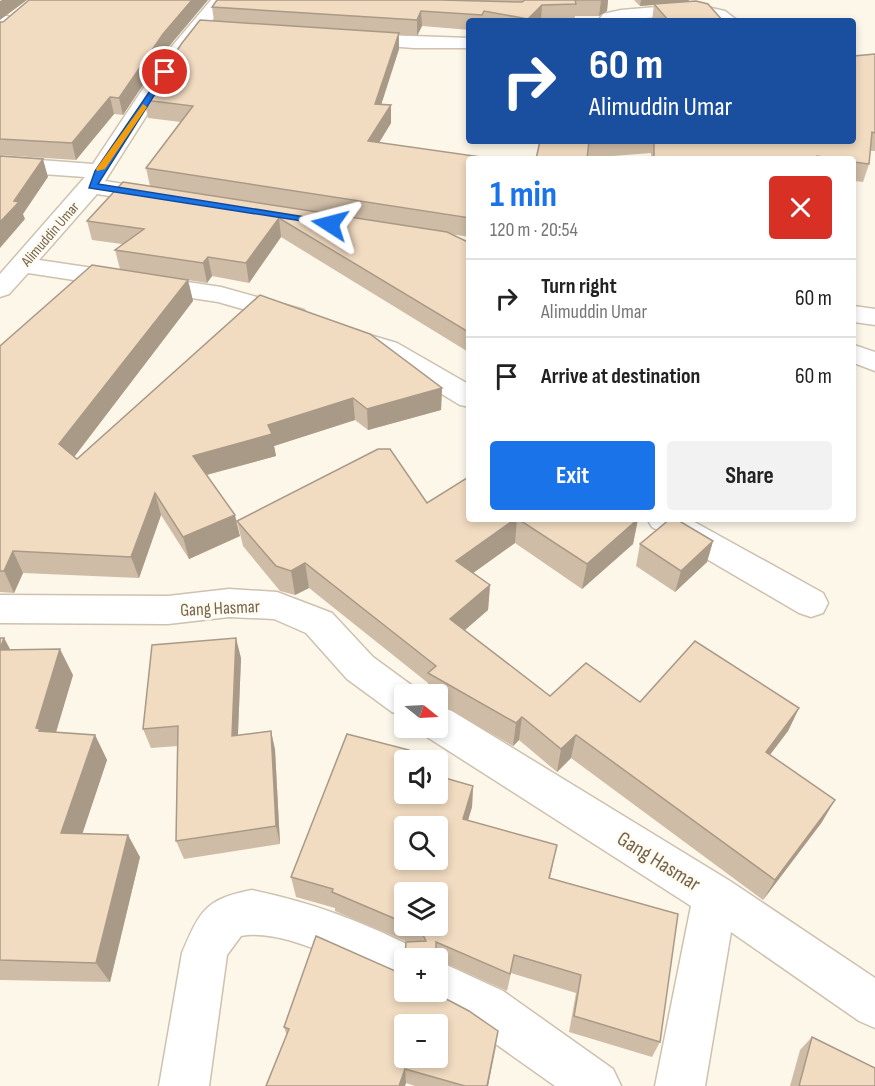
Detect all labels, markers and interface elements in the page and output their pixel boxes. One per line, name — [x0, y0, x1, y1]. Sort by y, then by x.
text: 60 m — [589, 40, 663, 91]
icon: right — [490, 42, 568, 120]
pin — [139, 46, 190, 97]
icon: arrive — [148, 55, 181, 88]
text: Alimuddin Umar — [589, 91, 732, 123]
text: 1 min — [490, 174, 557, 217]
button: close — [769, 176, 832, 239]
position arrow — [298, 192, 362, 256]
street label: Alimuddin Umar — [16, 198, 84, 271]
text: 120 m · 20:54 — [490, 218, 578, 242]
text: Turn right — [541, 273, 617, 300]
icon: right — [490, 282, 523, 315]
text: 60 m — [795, 285, 832, 312]
text: Alimuddin Umar — [541, 300, 647, 324]
icon: arrive — [490, 360, 523, 393]
text: Arrive at destination — [541, 363, 700, 390]
text: 60 m — [795, 363, 832, 390]
button: Exit — [490, 441, 655, 510]
button: Share — [667, 441, 832, 510]
street label: Gang Hasmar — [180, 596, 260, 621]
north arrow — [394, 684, 448, 738]
map controls — [394, 684, 448, 1068]
button: sound — [394, 750, 448, 804]
button: search — [394, 816, 448, 870]
street label: Gang Hasmar — [613, 826, 705, 897]
button: layers — [394, 882, 448, 936]
button: + — [394, 948, 448, 1002]
button: − — [394, 1014, 448, 1068]

